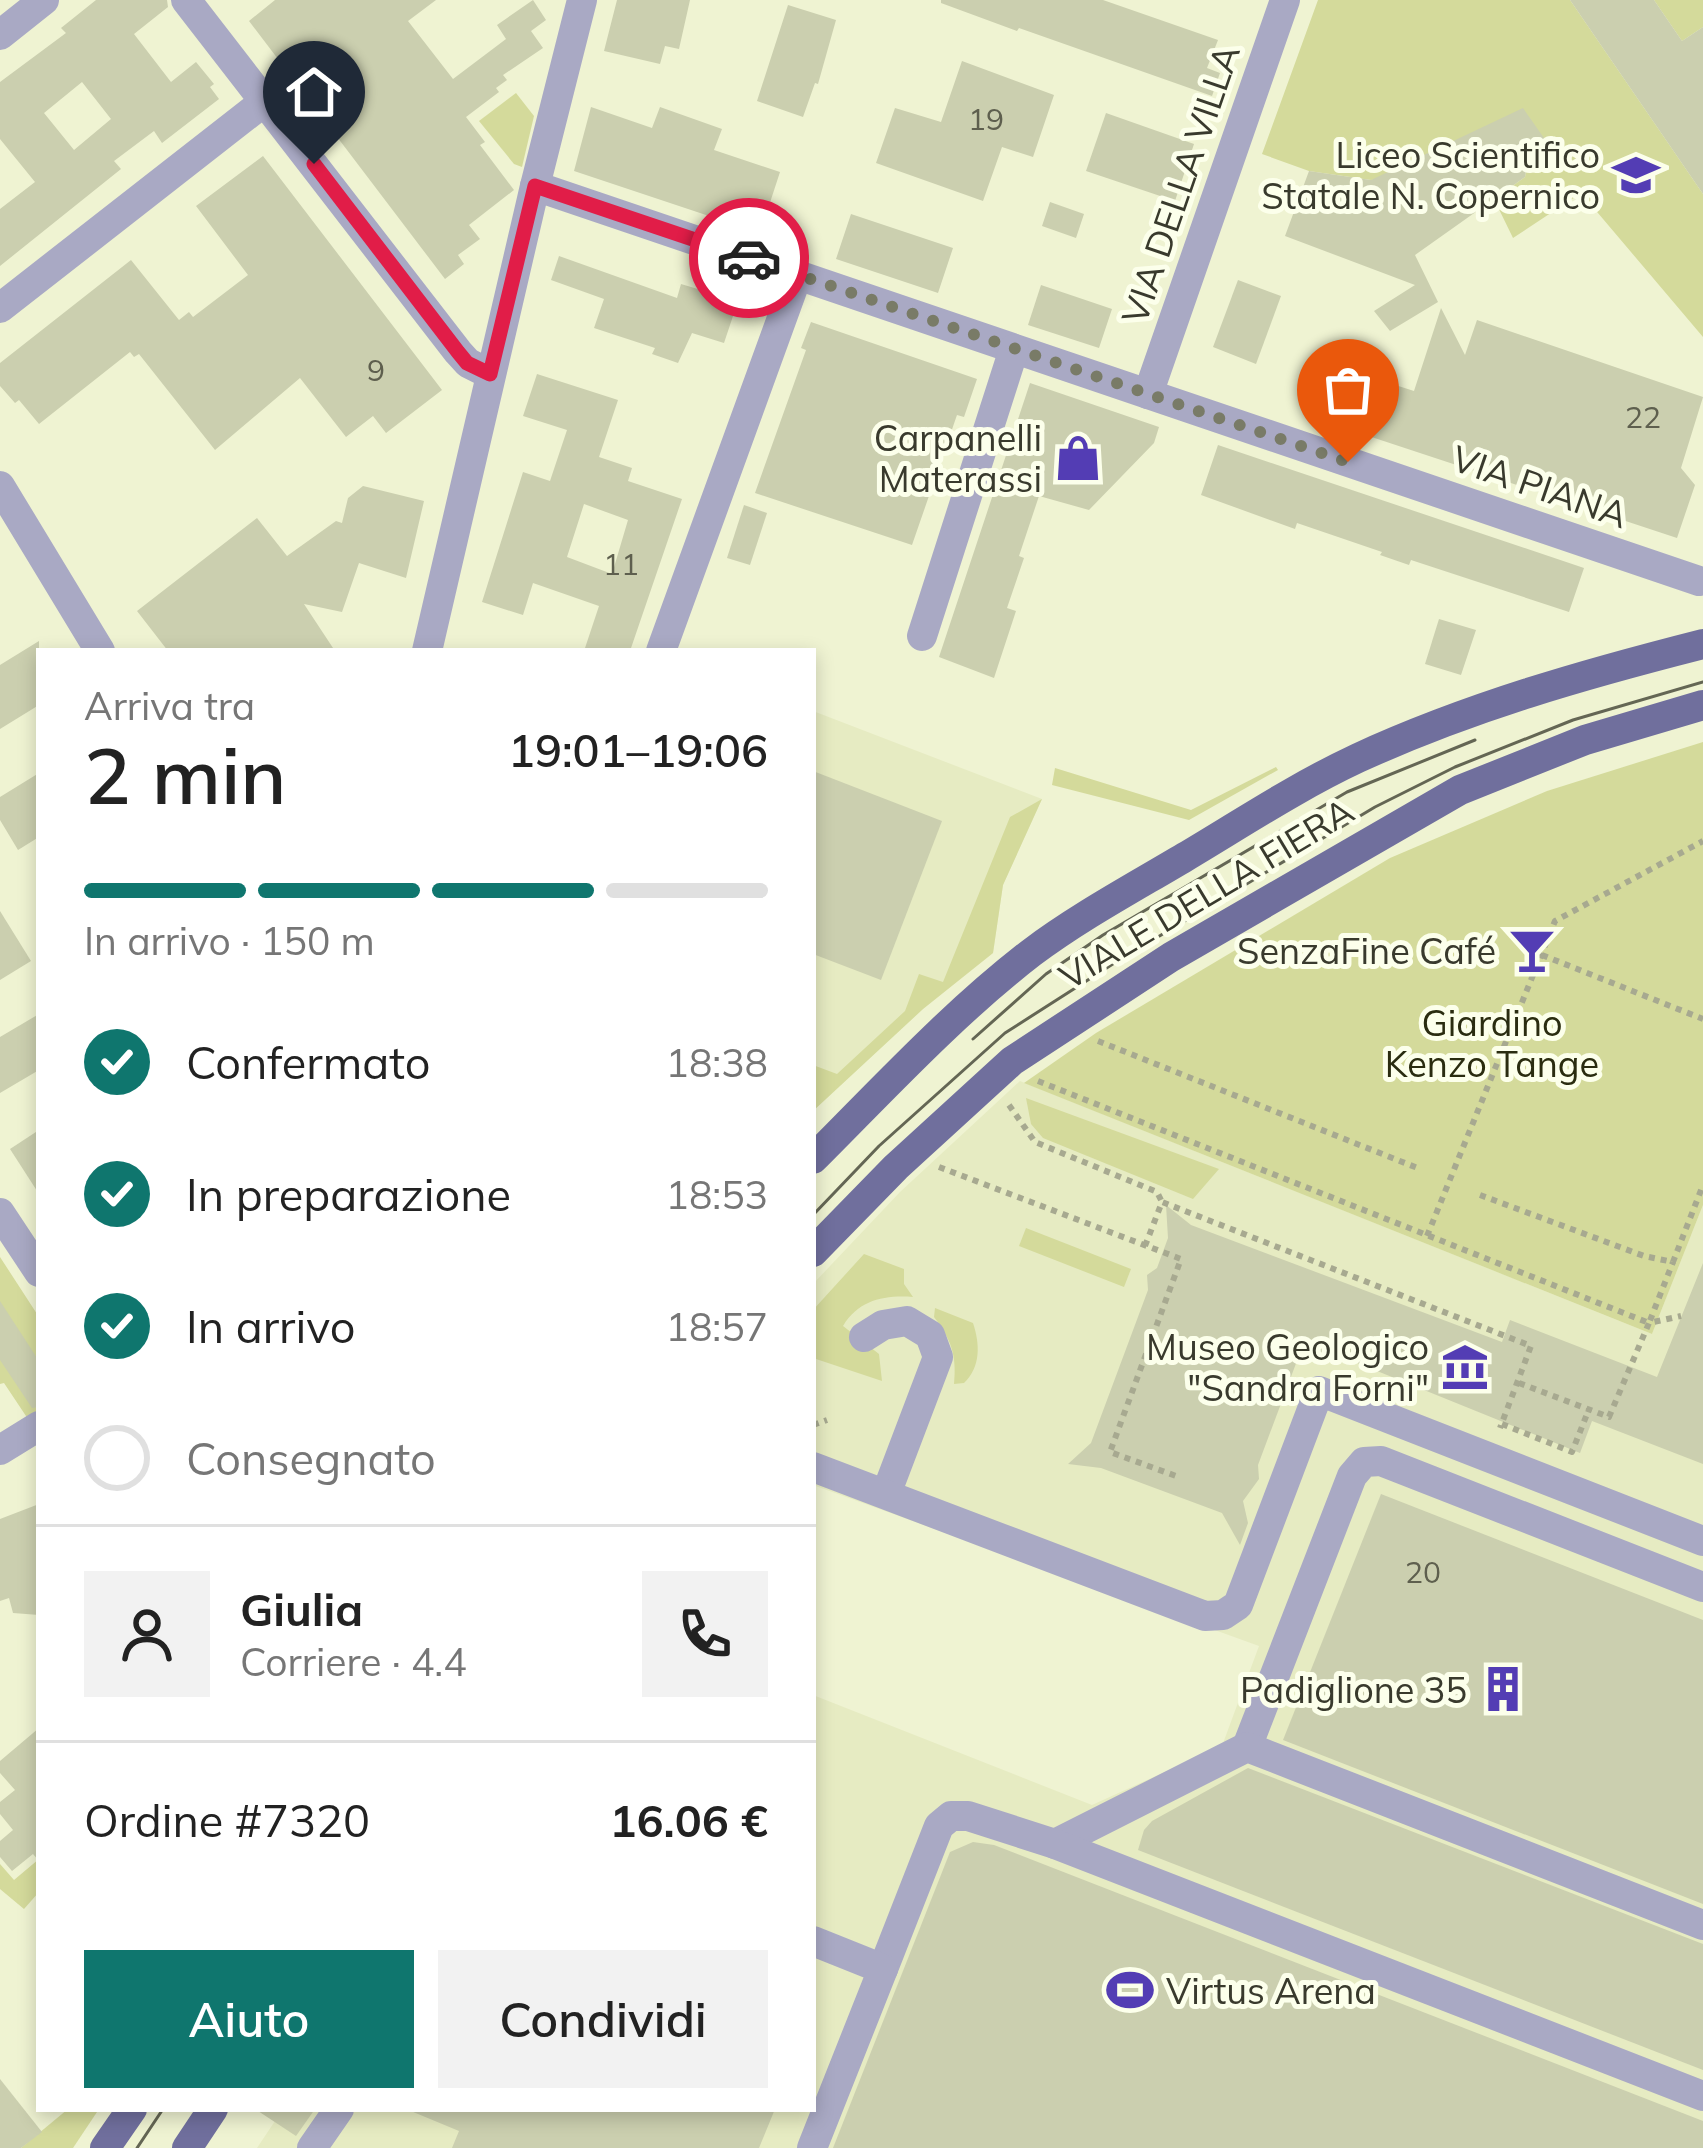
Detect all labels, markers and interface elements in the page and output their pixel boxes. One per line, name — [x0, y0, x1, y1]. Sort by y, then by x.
street label: VIA DELLA VILLA — [1111, 39, 1249, 329]
pin — [263, 41, 365, 164]
icon: home — [281, 59, 347, 125]
house number: 19 — [968, 100, 1004, 138]
place label: Liceo Scientifico Statale N. Copernico — [1261, 132, 1600, 218]
school or university icon: Liceo Scientifico Statale N. Copernico — [1611, 150, 1661, 200]
courier — [689, 198, 809, 318]
icon: car — [716, 225, 782, 291]
pin — [1297, 339, 1399, 462]
house number: 9 — [367, 351, 385, 389]
icon: bag — [1315, 357, 1381, 423]
house number: 22 — [1625, 398, 1661, 436]
place label: Carpanelli Materassi — [874, 415, 1042, 501]
shop icon: Carpanelli Materassi — [1053, 433, 1103, 483]
street label: VIA PIANA — [1446, 435, 1634, 537]
house number: 11 — [603, 545, 639, 583]
text: Arriva tra — [84, 681, 255, 730]
text: 19:01–19:06 — [508, 722, 768, 778]
text: 2 min — [84, 726, 287, 824]
street label: VIALE DELLA FIERA — [1051, 787, 1361, 999]
text: In arrivo · 150 m — [84, 916, 375, 965]
bar icon: SenzaFine Café — [1507, 925, 1557, 975]
place label: SenzaFine Café — [1237, 928, 1496, 973]
park label: Giardino Kenzo Tange — [1385, 1000, 1599, 1086]
icon: check — [84, 1029, 150, 1095]
text: Confermato — [186, 1034, 430, 1090]
text: 18:38 — [666, 1038, 768, 1087]
icon: check — [84, 1161, 150, 1227]
text: In preparazione — [186, 1166, 511, 1222]
text: 18:53 — [666, 1170, 768, 1219]
icon: check — [84, 1293, 150, 1359]
text: In arrivo — [186, 1298, 355, 1354]
text: 18:57 — [666, 1302, 768, 1351]
place label: Museo Geologico "Sandra Forni" — [1146, 1324, 1429, 1410]
museum icon: Museo Geologico "Sandra Forni" — [1440, 1342, 1490, 1392]
text: Consegnato — [186, 1430, 436, 1486]
house number: 20 — [1405, 1553, 1441, 1591]
button: person — [84, 1571, 210, 1697]
button: phone — [642, 1571, 768, 1697]
text: Giulia — [240, 1581, 363, 1637]
text: Corriere · 4.4 — [240, 1637, 467, 1686]
building icon: Padiglione 35 — [1478, 1664, 1528, 1714]
place label: Padiglione 35 — [1240, 1667, 1467, 1712]
text: Ordine #7320 — [84, 1792, 370, 1848]
text: 16.06 € — [610, 1792, 768, 1848]
button: Aiuto — [84, 1950, 414, 2088]
button: Condividi — [438, 1950, 768, 2088]
sports icon: Virtus Arena — [1105, 1965, 1155, 2015]
place label: Virtus Arena — [1166, 1968, 1376, 2013]

